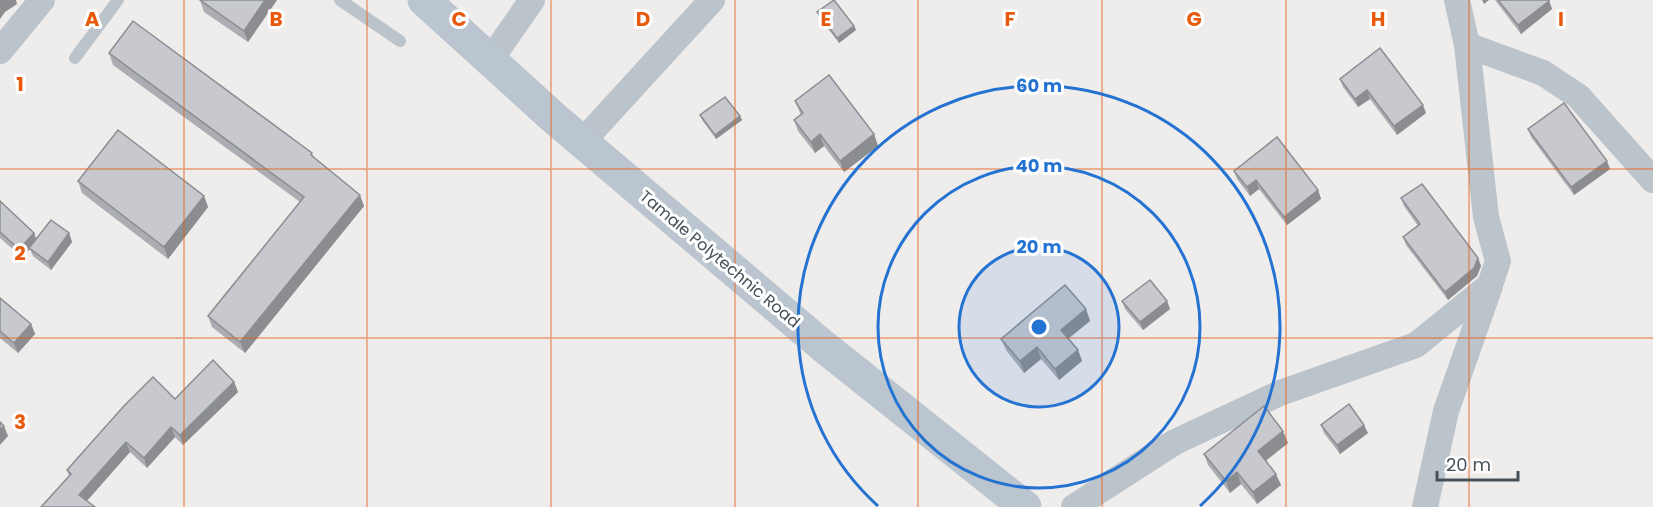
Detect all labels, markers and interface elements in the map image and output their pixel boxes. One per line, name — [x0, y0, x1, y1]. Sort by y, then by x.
text: A — [85, 5, 100, 33]
text: B — [269, 5, 283, 33]
text: C — [451, 5, 467, 33]
text: D — [636, 5, 650, 33]
text: E — [821, 5, 831, 33]
text: F — [1005, 5, 1016, 33]
text: G — [1186, 5, 1202, 33]
text: H — [1371, 5, 1385, 33]
text: I — [1558, 5, 1564, 33]
text: 1 — [16, 70, 24, 98]
text: 60 m — [1016, 73, 1062, 98]
text: 40 m — [1016, 153, 1062, 178]
street label: Tamale Polytechnic Road — [635, 185, 805, 333]
text: 20 m — [1017, 234, 1061, 259]
text: 2 — [14, 239, 26, 267]
centre of rings — [1029, 317, 1049, 337]
text: 3 — [14, 408, 26, 436]
scale bar — [1437, 444, 1518, 482]
text: 20 m — [1446, 452, 1491, 477]

